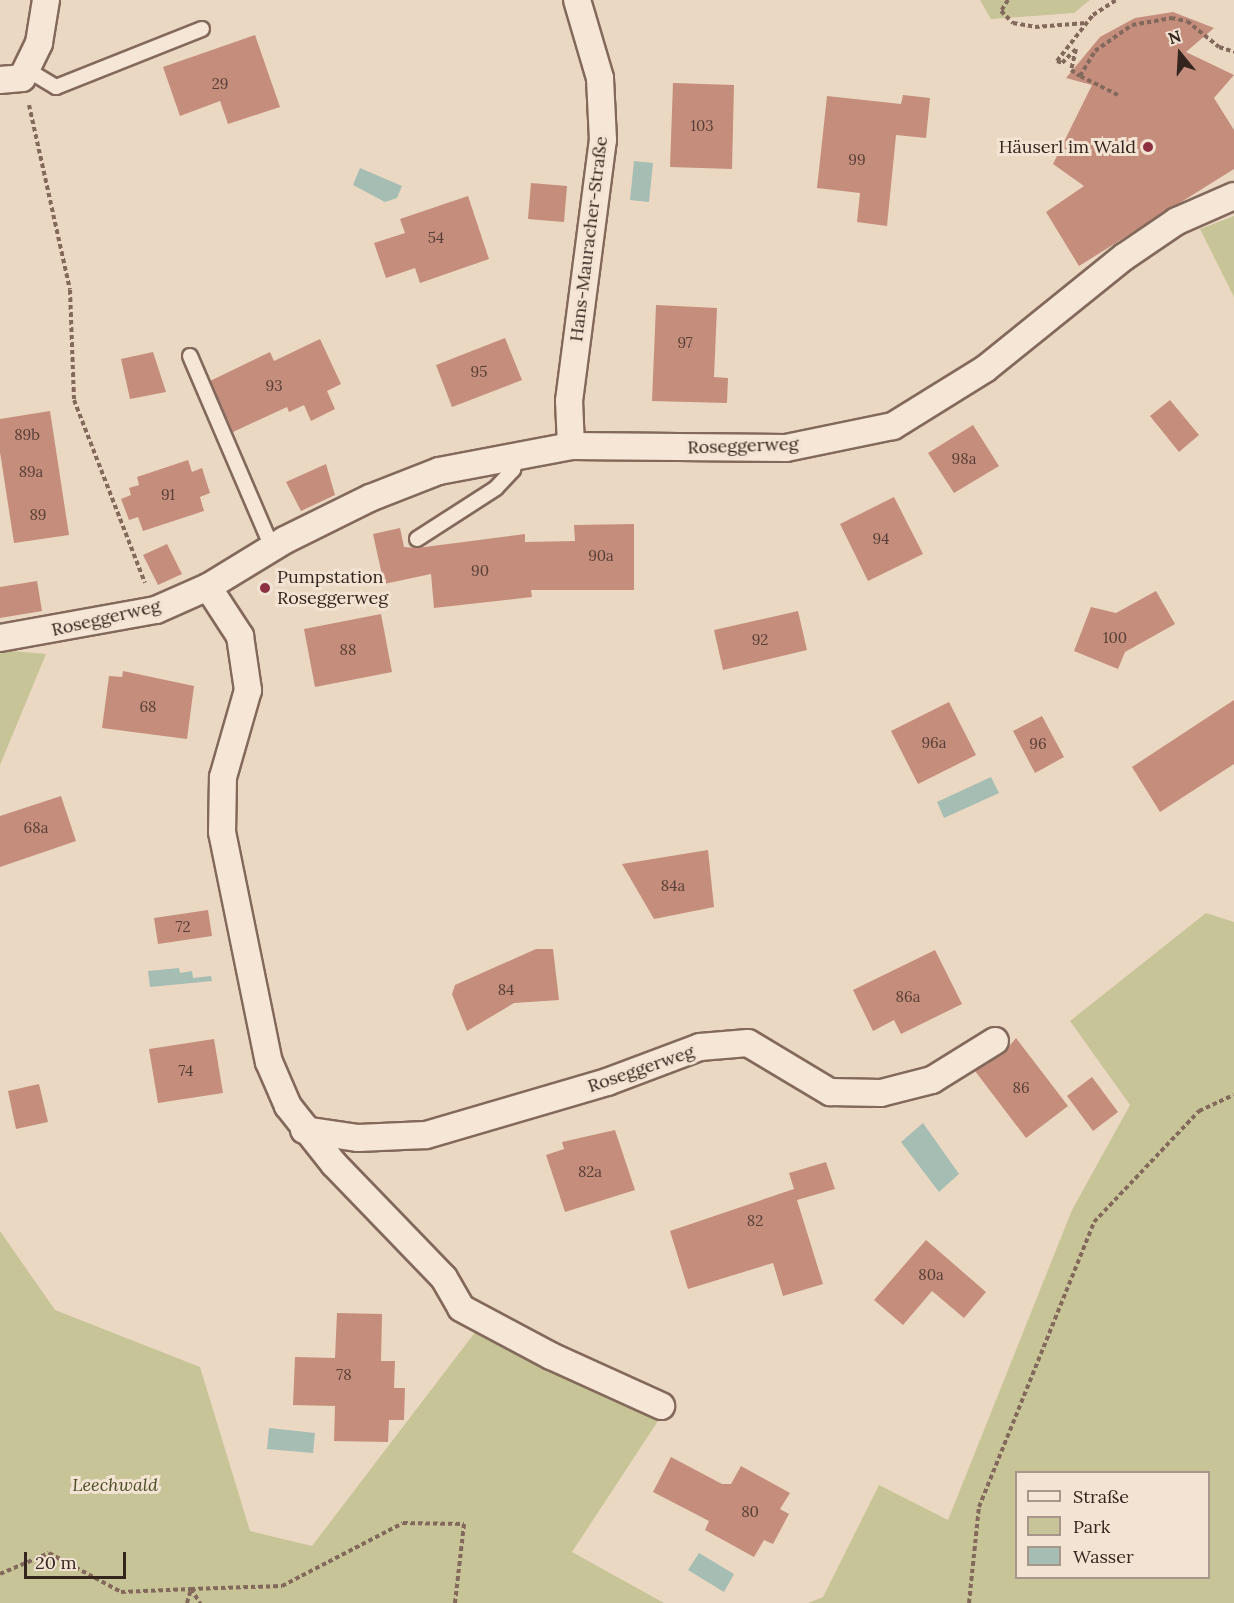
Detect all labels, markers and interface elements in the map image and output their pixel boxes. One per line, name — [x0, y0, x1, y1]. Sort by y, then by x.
north arrow — [1150, 24, 1210, 84]
text: N — [1165, 25, 1183, 48]
house number: 29 — [212, 75, 228, 93]
house number: 103 — [690, 117, 714, 135]
street label: Hans-Mauracher-Straße — [566, 135, 612, 343]
place label: Häuserl im Wald — [999, 136, 1136, 158]
marker: Häuserl im Wald — [1141, 140, 1155, 154]
house number: 99 — [848, 151, 866, 169]
house number: 54 — [428, 229, 444, 247]
house number: 97 — [677, 334, 693, 352]
house number: 95 — [471, 363, 487, 381]
house number: 93 — [265, 377, 283, 395]
house number: 89b — [14, 426, 40, 444]
street label: Roseggerweg — [687, 433, 799, 459]
house number: 98a — [952, 450, 976, 468]
house number: 89a — [19, 463, 43, 481]
house number: 91 — [161, 486, 175, 504]
house number: 89 — [30, 506, 46, 524]
house number: 94 — [873, 530, 889, 548]
house number: 90a — [588, 547, 614, 565]
house number: 90 — [471, 562, 489, 580]
place label: Pumpstation Roseggerweg — [277, 567, 388, 610]
marker: Pumpstation Roseggerweg — [258, 581, 272, 595]
street label: Roseggerweg — [49, 595, 163, 641]
house number: 100 — [1103, 629, 1127, 647]
house number: 92 — [752, 631, 768, 649]
house number: 88 — [340, 641, 356, 659]
house number: 68 — [139, 698, 157, 716]
house number: 96a — [921, 734, 947, 752]
house number: 96 — [1029, 735, 1047, 753]
house number: 68a — [24, 819, 48, 837]
house number: 84a — [661, 877, 685, 895]
house number: 72 — [176, 918, 190, 936]
house number: 84 — [498, 981, 514, 999]
house number: 86a — [896, 988, 920, 1006]
street label: Roseggerweg — [585, 1041, 697, 1097]
house number: 74 — [179, 1062, 193, 1080]
house number: 86 — [1012, 1079, 1030, 1097]
house number: 82a — [578, 1163, 602, 1181]
house number: 82 — [747, 1212, 763, 1230]
house number: 80a — [918, 1266, 944, 1284]
house number: 78 — [336, 1366, 352, 1384]
legend — [1015, 1471, 1210, 1579]
park label: Leechwald — [72, 1474, 158, 1496]
text: Straße — [1073, 1485, 1129, 1508]
house number: 80 — [741, 1503, 759, 1521]
text: Park — [1073, 1515, 1110, 1538]
scale bar — [27, 1540, 129, 1578]
text: Wasser — [1073, 1545, 1134, 1568]
text: 20 m — [35, 1551, 77, 1574]

